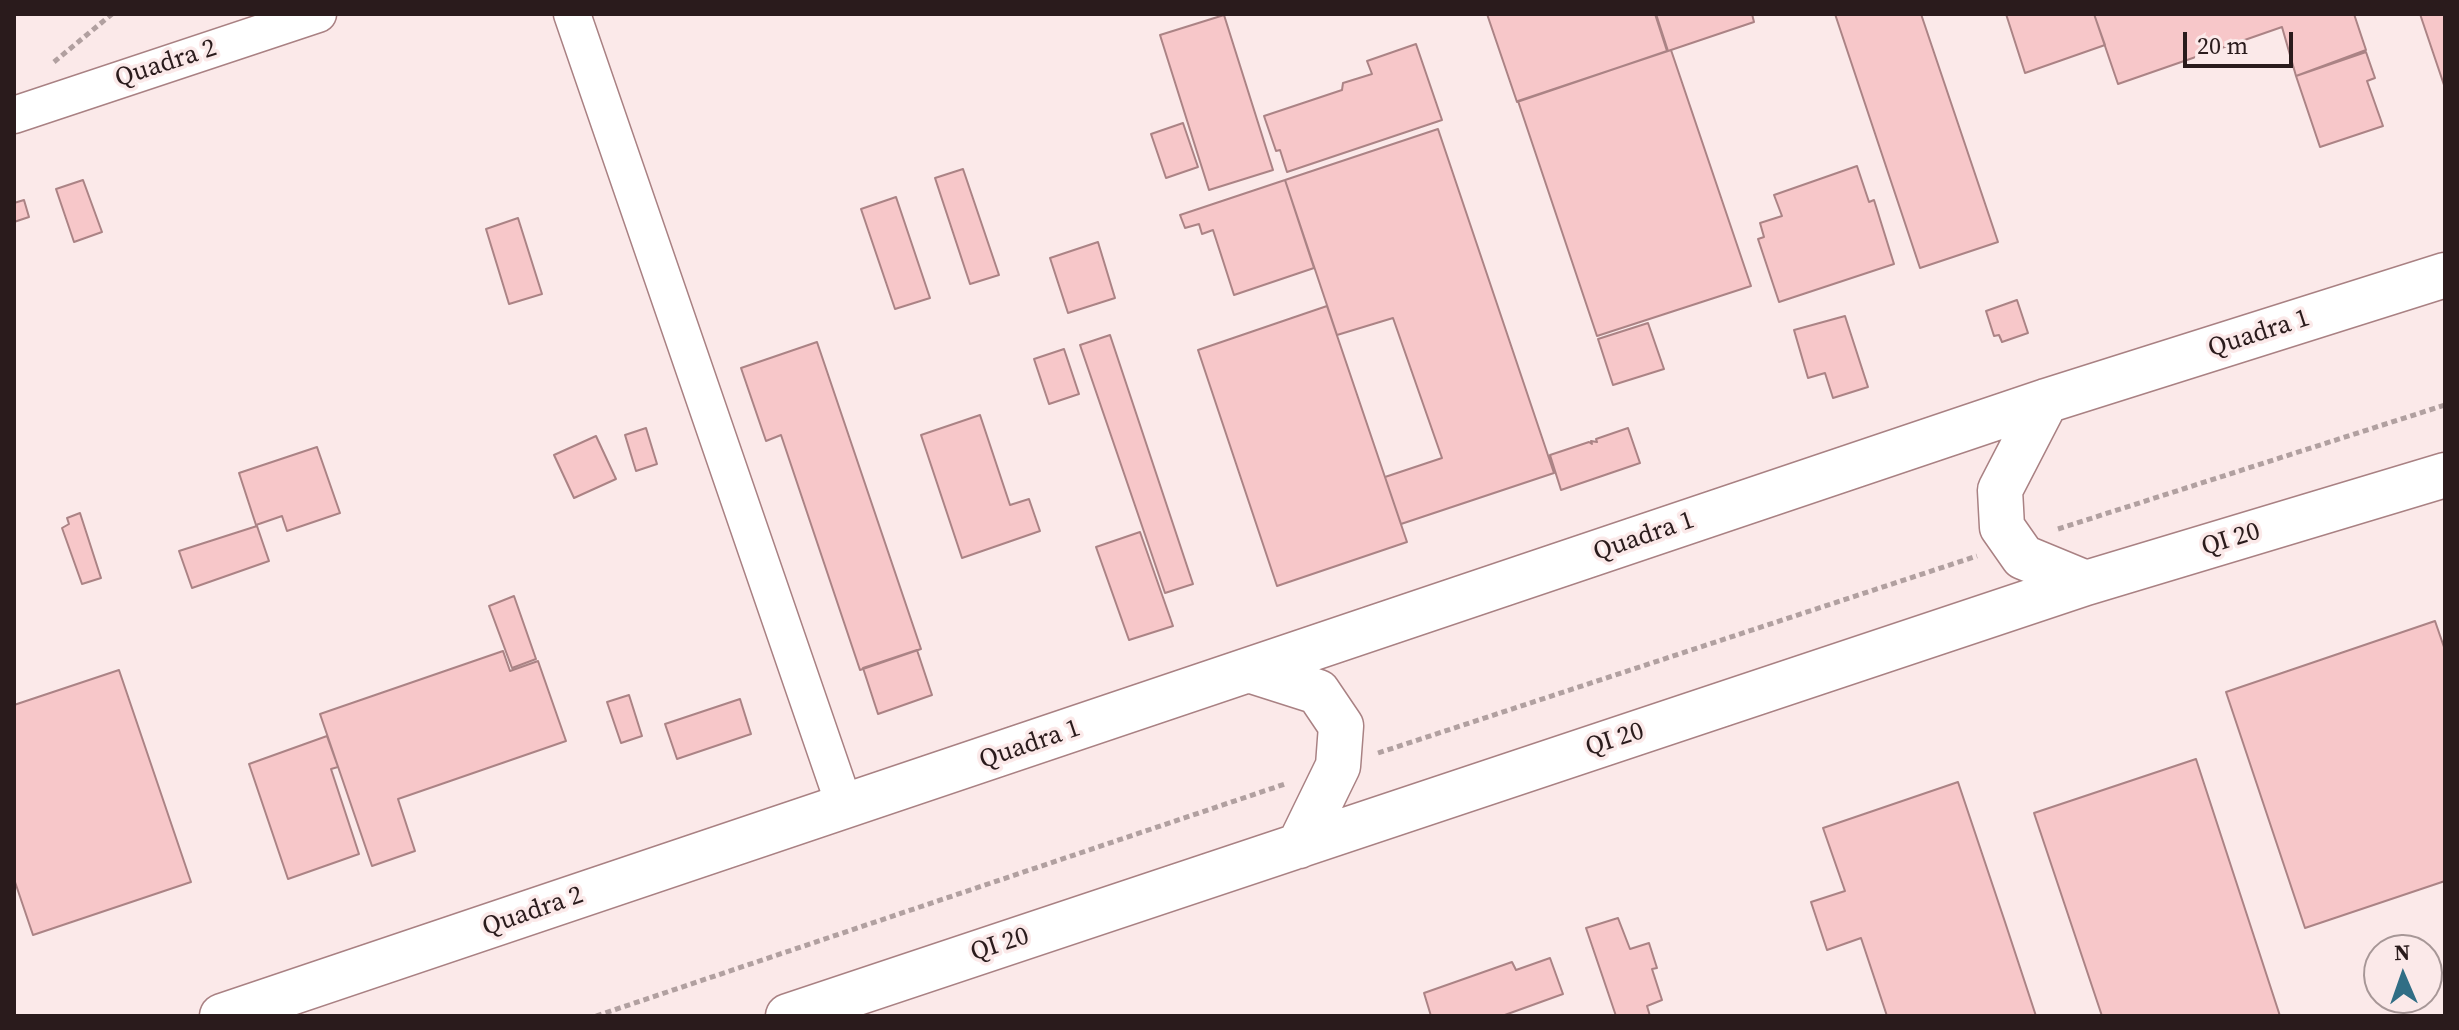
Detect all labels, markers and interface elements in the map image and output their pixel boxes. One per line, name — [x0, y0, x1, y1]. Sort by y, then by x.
scale bar — [2187, 16, 2297, 66]
text: 20 m — [2197, 29, 2248, 62]
street label: Quadra 2 — [111, 33, 221, 95]
street label: Quadra 1 — [2204, 303, 2314, 365]
street label: Quadra 1 — [1590, 505, 1698, 569]
street label: QI 20 — [2198, 516, 2264, 564]
street label: Quadra 1 — [976, 713, 1084, 777]
street label: QI 20 — [1582, 716, 1648, 764]
street label: Quadra 2 — [479, 880, 587, 944]
street label: QI 20 — [967, 921, 1033, 969]
north arrow — [2363, 934, 2443, 1014]
text: N — [2394, 937, 2411, 967]

